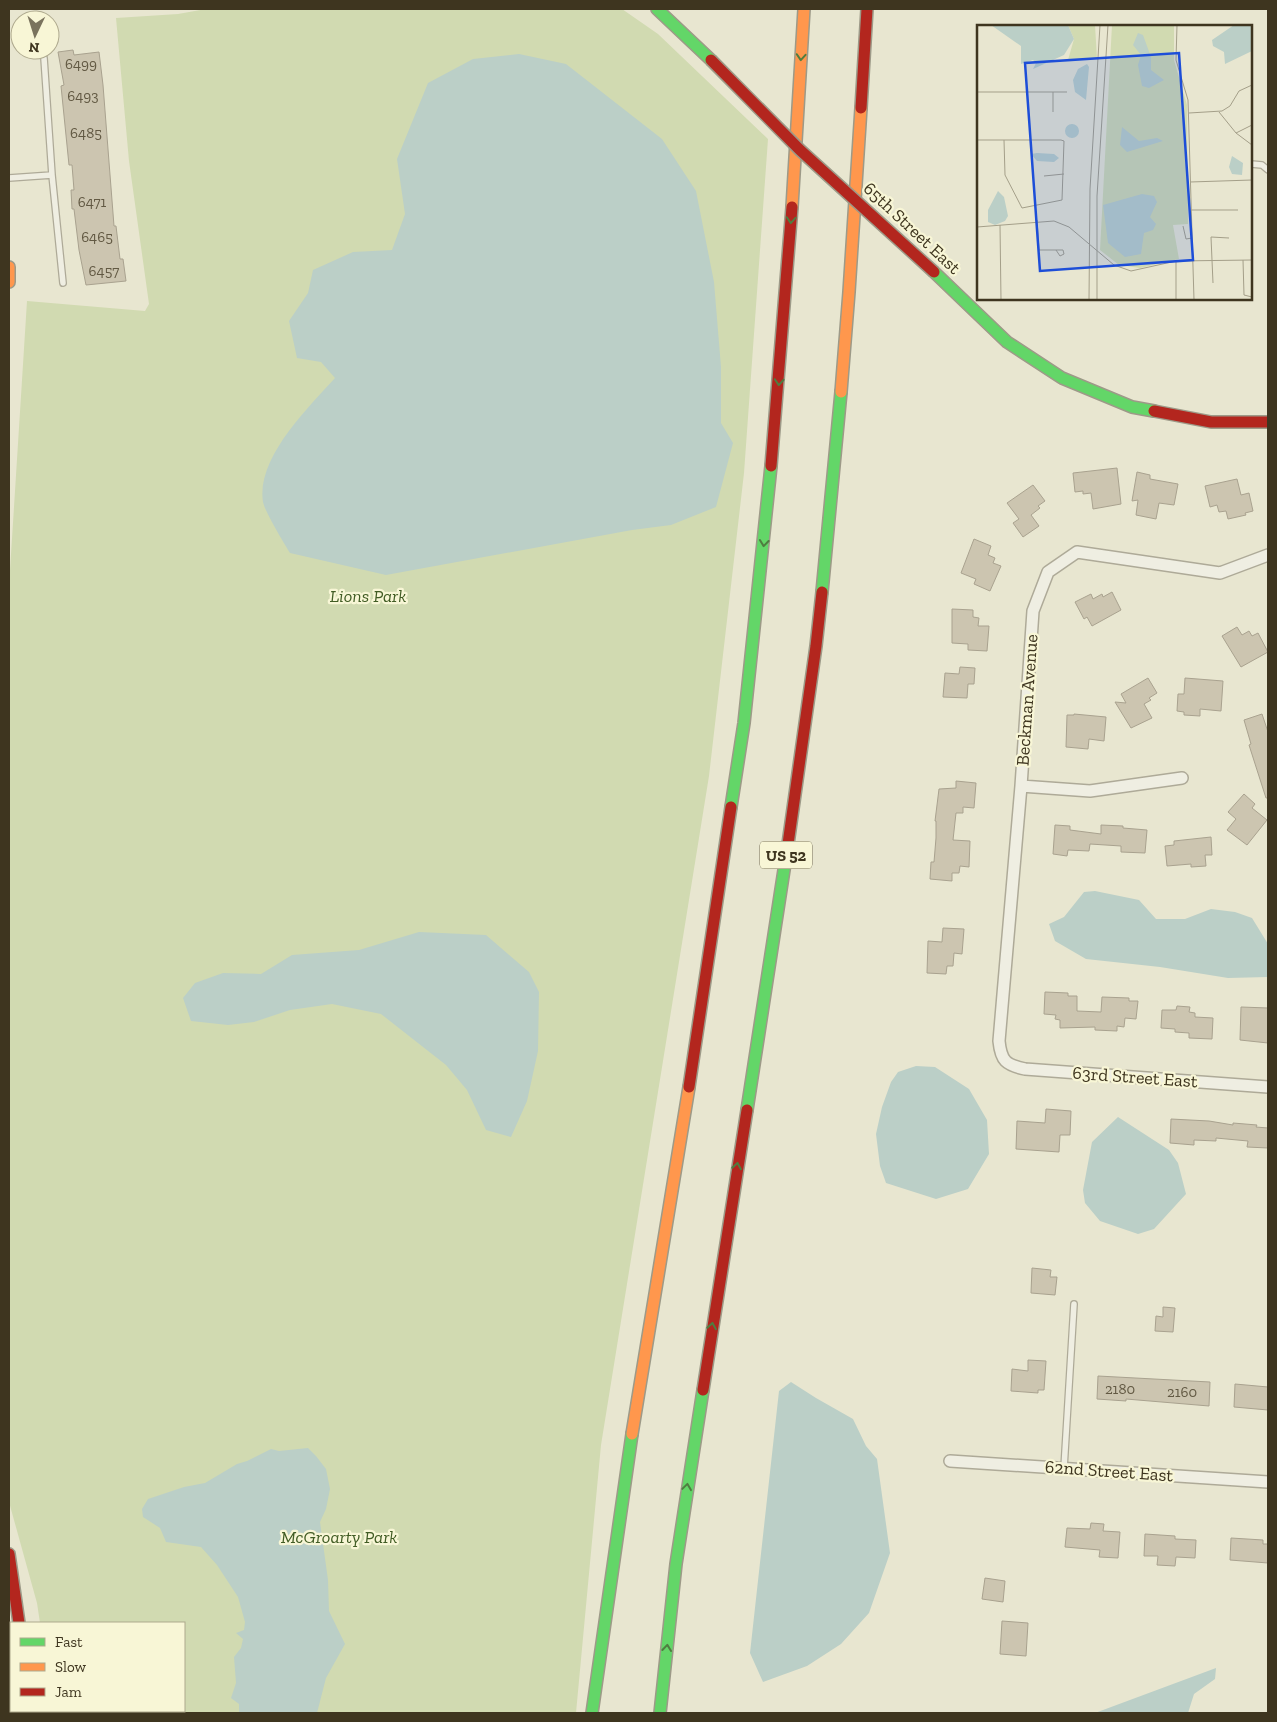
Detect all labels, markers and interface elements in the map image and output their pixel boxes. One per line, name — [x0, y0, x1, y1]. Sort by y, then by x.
north arrow — [10, 10, 60, 60]
inset map — [977, 25, 1252, 300]
text: N — [28, 39, 40, 56]
one-way arrow — [795, 54, 806, 62]
house number: 6499 — [65, 55, 97, 73]
house number: 6493 — [67, 87, 99, 105]
house number: 6485 — [70, 124, 102, 142]
street label: 65th Street East — [859, 177, 965, 279]
house number: 6471 — [78, 193, 107, 211]
one-way arrow — [785, 216, 796, 224]
house number: 6465 — [81, 228, 113, 246]
house number: 6457 — [89, 262, 119, 280]
one-way arrow — [774, 378, 785, 386]
one-way arrow — [759, 540, 770, 548]
park label: Lions Park — [330, 585, 406, 607]
street label: Beckman Avenue — [1011, 633, 1043, 767]
road number: US 52 — [760, 842, 812, 868]
street label: 63rd Street East — [1072, 1062, 1199, 1092]
one-way arrow — [731, 1161, 742, 1169]
one-way arrow — [706, 1322, 716, 1331]
house number: 2180 — [1105, 1380, 1135, 1398]
house number: 2160 — [1167, 1383, 1197, 1401]
street label: 62nd Street East — [1044, 1456, 1174, 1486]
one-way arrow — [682, 1483, 692, 1491]
park label: McGroarty Park — [281, 1526, 397, 1548]
legend — [10, 1622, 185, 1712]
text: Fast — [55, 1633, 83, 1651]
one-way arrow — [661, 1644, 672, 1652]
text: Slow — [55, 1658, 87, 1676]
text: Jam — [55, 1683, 82, 1701]

